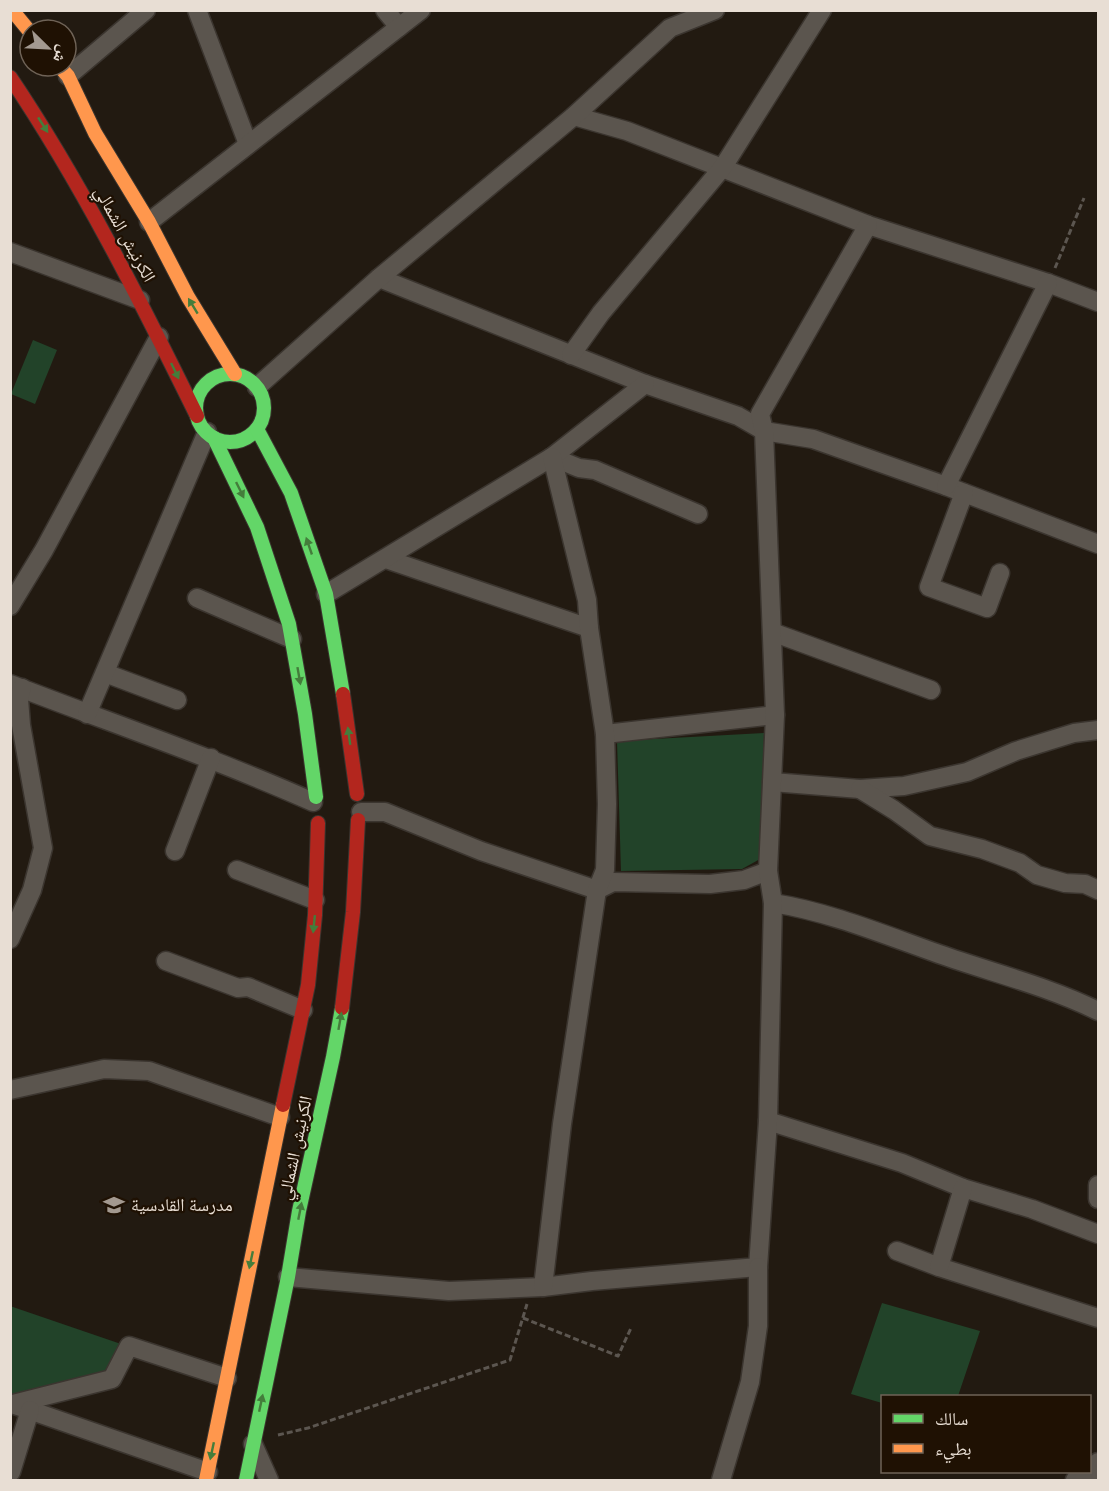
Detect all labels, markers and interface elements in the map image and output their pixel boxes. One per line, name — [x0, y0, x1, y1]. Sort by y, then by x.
north arrow — [18, 18, 78, 78]
text: ش — [49, 42, 74, 66]
one-way arrow — [37, 117, 48, 134]
street label: الكرنيش الشمالي — [87, 182, 161, 287]
one-way arrow — [188, 298, 199, 314]
one-way arrow — [171, 362, 180, 379]
one-way arrow — [235, 482, 244, 499]
one-way arrow — [304, 537, 313, 555]
one-way arrow — [294, 666, 303, 685]
one-way arrow — [345, 727, 354, 746]
one-way arrow — [309, 914, 319, 933]
one-way arrow — [335, 1011, 344, 1030]
street label: الكرنيش الشمالي — [272, 1094, 320, 1203]
school or university icon: مدرسة القادسية — [102, 1193, 126, 1217]
place label: مدرسة القادسية — [131, 1193, 233, 1215]
one-way arrow — [296, 1202, 305, 1221]
one-way arrow — [246, 1250, 255, 1269]
one-way arrow — [257, 1393, 267, 1412]
legend — [881, 1395, 1091, 1473]
text: سالك — [935, 1407, 968, 1429]
text: بطيء — [935, 1437, 972, 1464]
one-way arrow — [207, 1441, 216, 1460]

